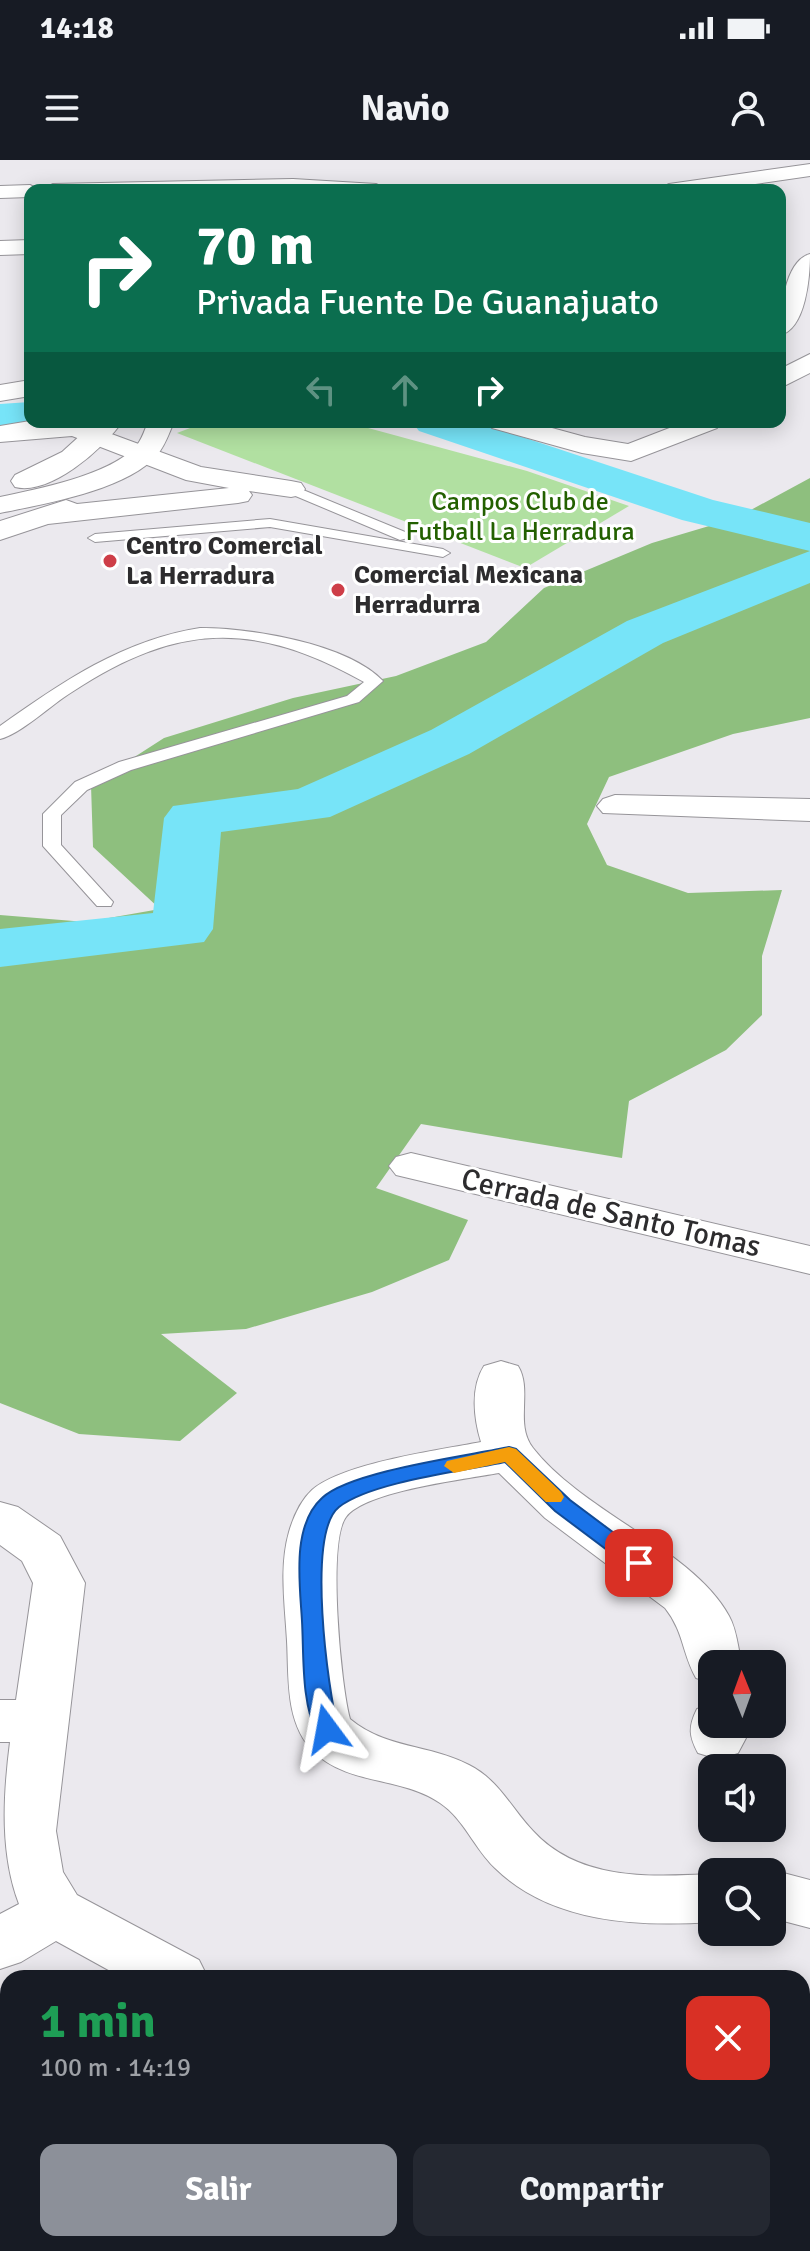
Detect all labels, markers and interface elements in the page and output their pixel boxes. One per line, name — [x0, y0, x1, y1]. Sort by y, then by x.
text: 14:18 — [40, 10, 114, 47]
icon: menu — [40, 86, 84, 130]
text: Navio — [361, 86, 449, 131]
icon: person — [726, 86, 770, 130]
text: 70 m — [196, 211, 314, 280]
icon: right — [64, 216, 168, 320]
text: Privada Fuente De Guanajuato — [196, 280, 659, 325]
icon: left — [299, 368, 343, 412]
icon: ahead — [383, 368, 427, 412]
icon: right — [467, 368, 511, 412]
park label: Campos Club de Futball La Herradura — [405, 486, 635, 548]
place label: Centro Comercial La Herradura — [126, 530, 323, 592]
marker: Centro Comercial La Herradura — [101, 552, 119, 570]
place label: Comercial Mexicana Herradurra — [354, 559, 583, 621]
marker: Comercial Mexicana Herradurra — [329, 581, 347, 599]
street label: Cerrada de Santo Tomas — [458, 1161, 764, 1265]
pin — [605, 1529, 673, 1597]
icon: arrive — [617, 1541, 661, 1585]
north arrow — [698, 1650, 786, 1738]
map controls — [698, 1650, 786, 1946]
position arrow — [285, 1687, 369, 1771]
button: sound — [698, 1754, 786, 1842]
button: search — [698, 1858, 786, 1946]
text: 1 min — [40, 1992, 156, 2051]
button: close — [686, 1996, 770, 2080]
text: 100 m · 14:19 — [40, 2052, 191, 2084]
button: Salir — [40, 2144, 397, 2236]
button: Compartir — [413, 2144, 770, 2236]

